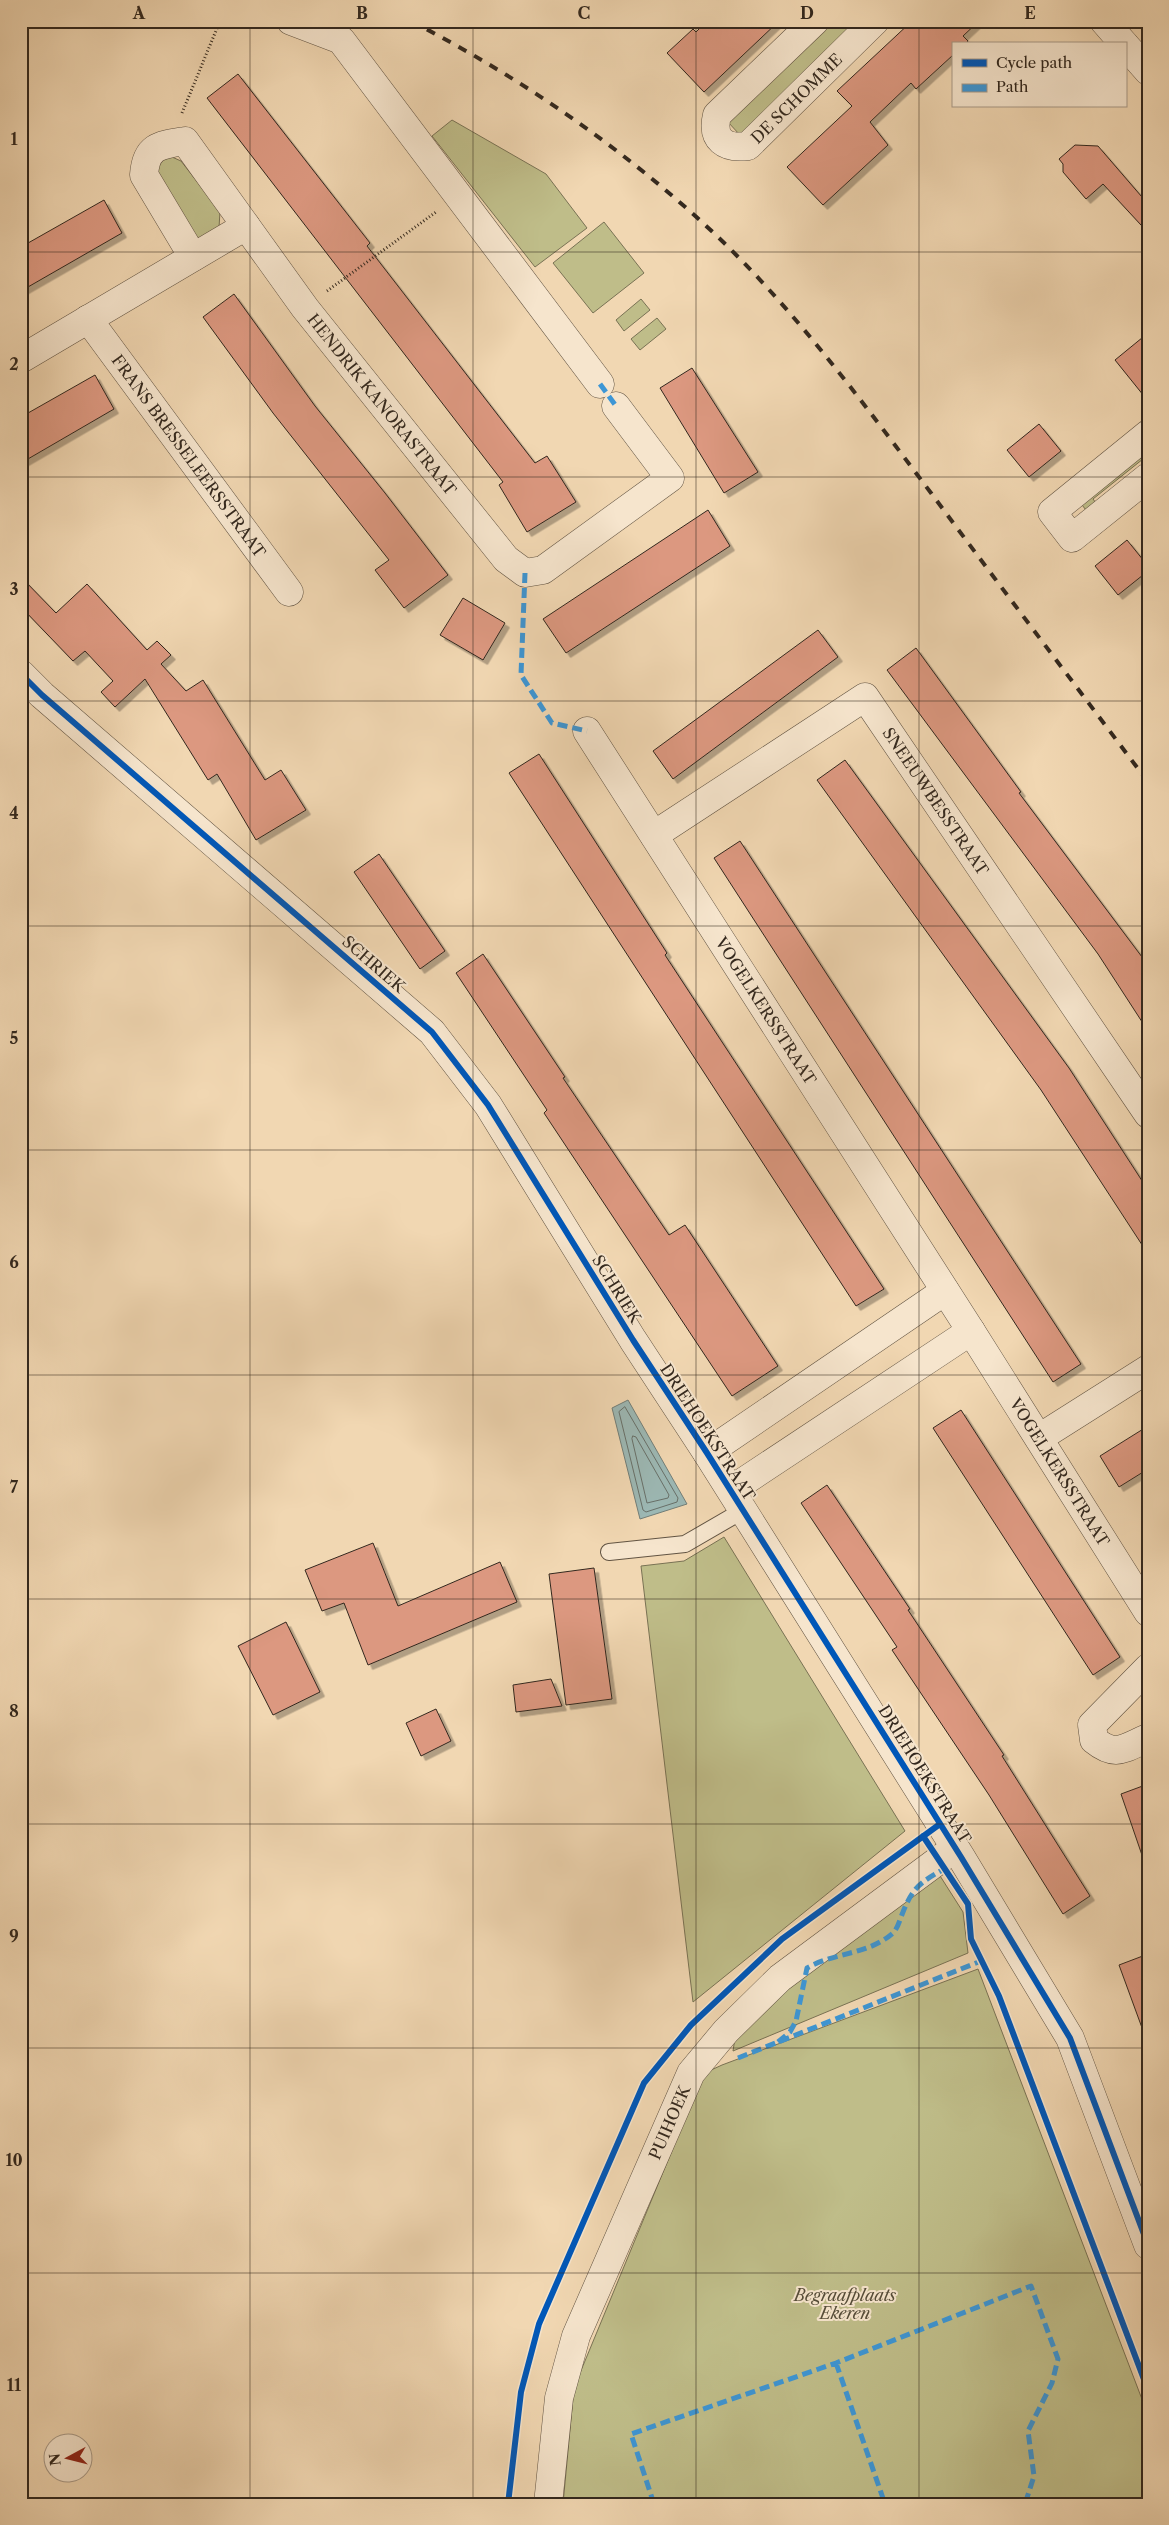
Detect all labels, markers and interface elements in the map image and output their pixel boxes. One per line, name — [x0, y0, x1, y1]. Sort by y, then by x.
text: A — [132, 3, 146, 23]
text: B — [356, 3, 368, 23]
text: C — [578, 3, 590, 23]
text: D — [800, 3, 814, 23]
text: E — [1024, 3, 1036, 23]
legend — [952, 42, 1126, 108]
street label: DE SCHOMME — [747, 49, 846, 148]
text: Cycle path — [996, 53, 1073, 72]
text: Path — [996, 77, 1029, 96]
text: 1 — [10, 129, 18, 149]
street label: HENDRIK KANORASTRAAT — [303, 310, 461, 499]
street label: FRANS BRESSELEERSSTRAAT — [108, 351, 270, 561]
text: 2 — [9, 354, 19, 374]
text: 3 — [9, 579, 19, 599]
street label: SNEEUWBESSTRAAT — [878, 723, 993, 879]
text: 4 — [9, 803, 19, 823]
street label: SCHRIEK — [338, 931, 410, 997]
street label: VOGELKERSSTRAAT — [711, 932, 821, 1088]
text: 5 — [10, 1028, 19, 1048]
street label: SCHRIEK — [588, 1251, 646, 1327]
text: 6 — [9, 1252, 19, 1272]
street label: DRIEHOEKSTRAAT — [656, 1360, 760, 1504]
street label: VOGELKERSSTRAAT — [1005, 1393, 1114, 1550]
text: 7 — [10, 1477, 19, 1497]
text: 8 — [9, 1701, 19, 1721]
street label: DRIEHOEKSTRAAT — [874, 1701, 976, 1847]
text: 9 — [9, 1926, 19, 1946]
street label: PUIHOEK — [644, 2082, 695, 2163]
text: 10 — [5, 2150, 23, 2170]
park label: Begraafplaats Ekeren — [792, 2285, 896, 2323]
text: 11 — [7, 2375, 22, 2395]
north arrow — [42, 2432, 92, 2482]
text: N — [45, 2452, 65, 2467]

